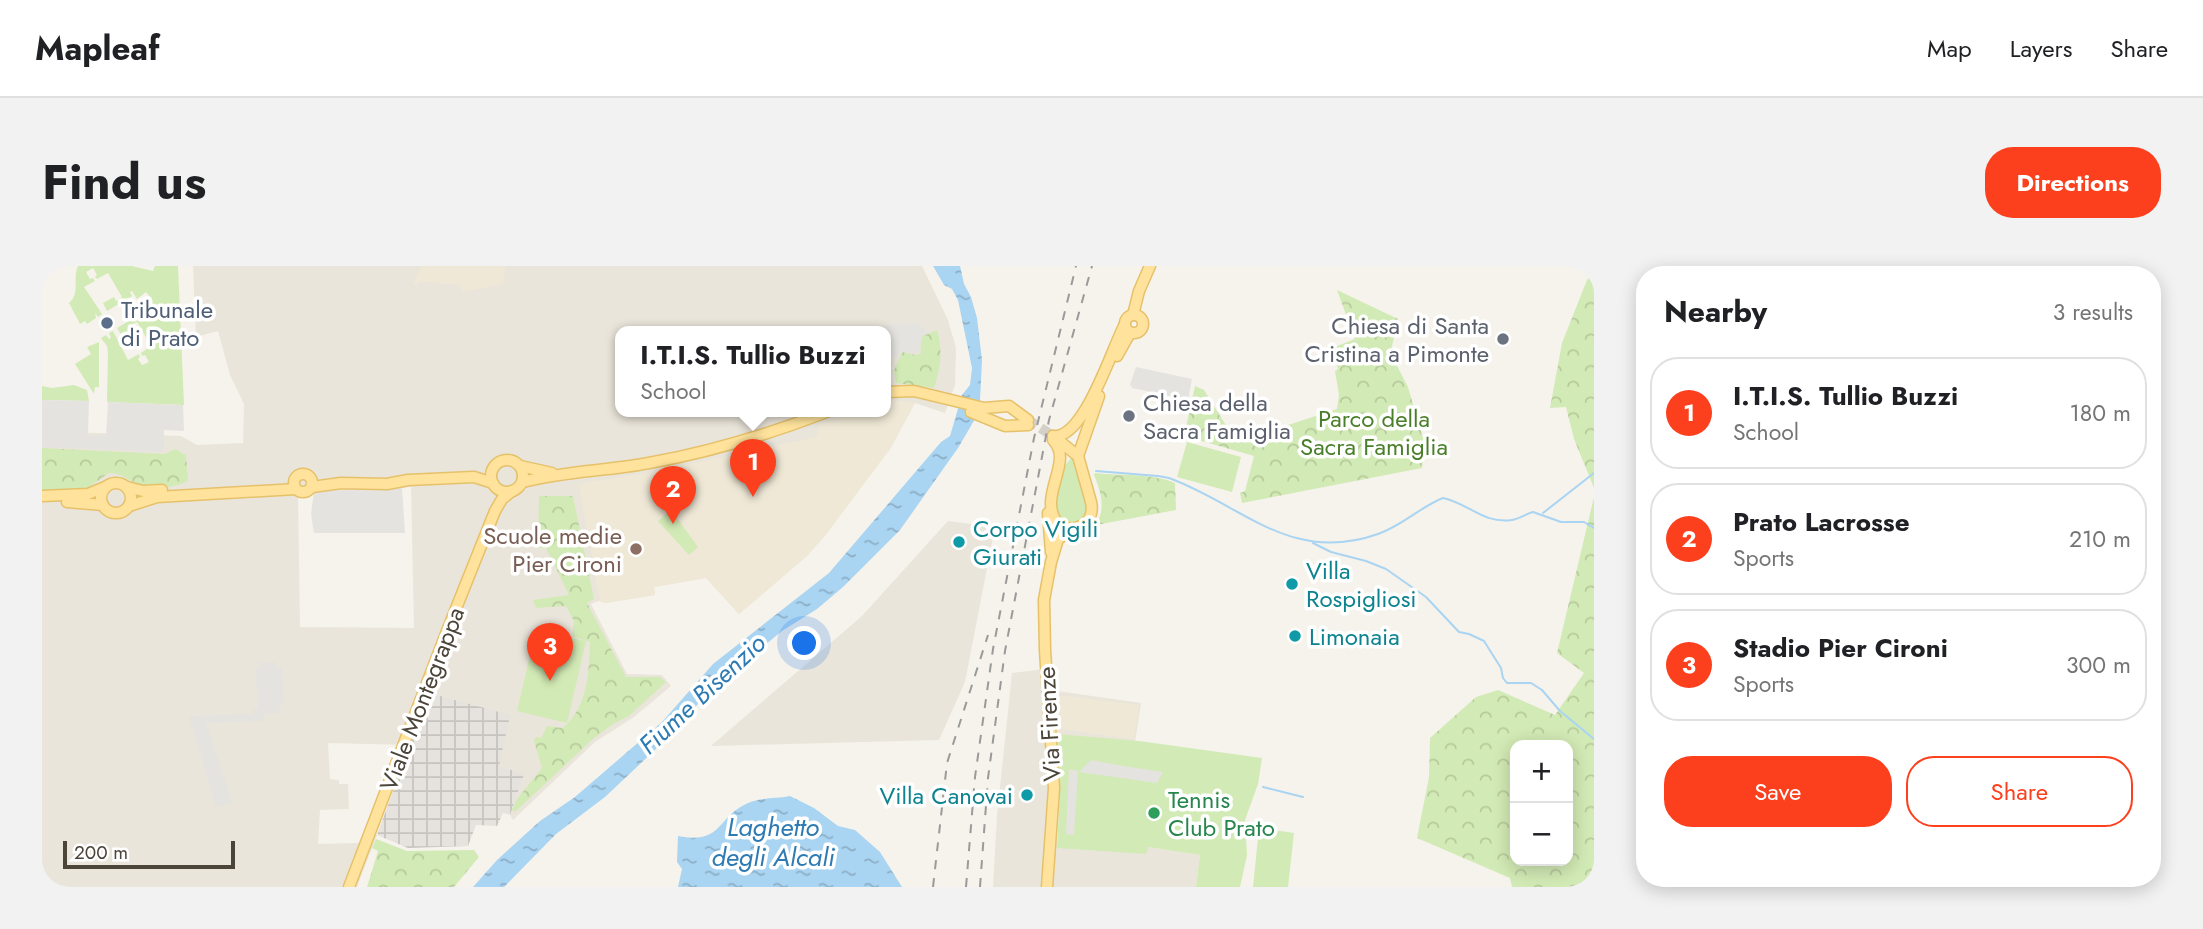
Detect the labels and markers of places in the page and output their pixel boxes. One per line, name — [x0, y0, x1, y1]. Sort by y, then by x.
place label: Tribunale di Prato — [121, 292, 213, 355]
place label: Chiesa di Santa Cristina a Pimonte — [1304, 308, 1489, 371]
marker: Tribunale di Prato — [99, 315, 115, 331]
marker: Chiesa di Santa Cristina a Pimonte — [1495, 331, 1511, 347]
place label: Chiesa della Sacra Famiglia — [1143, 385, 1291, 448]
marker: Chiesa della Sacra Famiglia — [1121, 408, 1137, 424]
pin: 1 — [730, 439, 776, 497]
pin: 2 — [650, 466, 696, 524]
place label: Corpo Vigili Giurati — [973, 511, 1099, 574]
place label: Scuole medie Pier Cironi — [483, 518, 622, 581]
marker: Corpo Vigili Giurati — [951, 534, 967, 550]
marker: Scuole medie Pier Cironi — [628, 541, 644, 557]
place label: Villa Rospigliosi — [1306, 553, 1417, 616]
marker: Villa Rospigliosi — [1284, 576, 1300, 592]
place label: Limonaia — [1309, 619, 1400, 654]
pin: 3 — [527, 623, 573, 681]
marker: Limonaia — [1287, 628, 1303, 644]
place label: Villa Canovai — [879, 778, 1013, 813]
place label: Tennis Club Prato — [1168, 782, 1275, 845]
marker: Villa Canovai — [1019, 787, 1035, 803]
marker: Tennis Club Prato — [1146, 805, 1162, 821]

